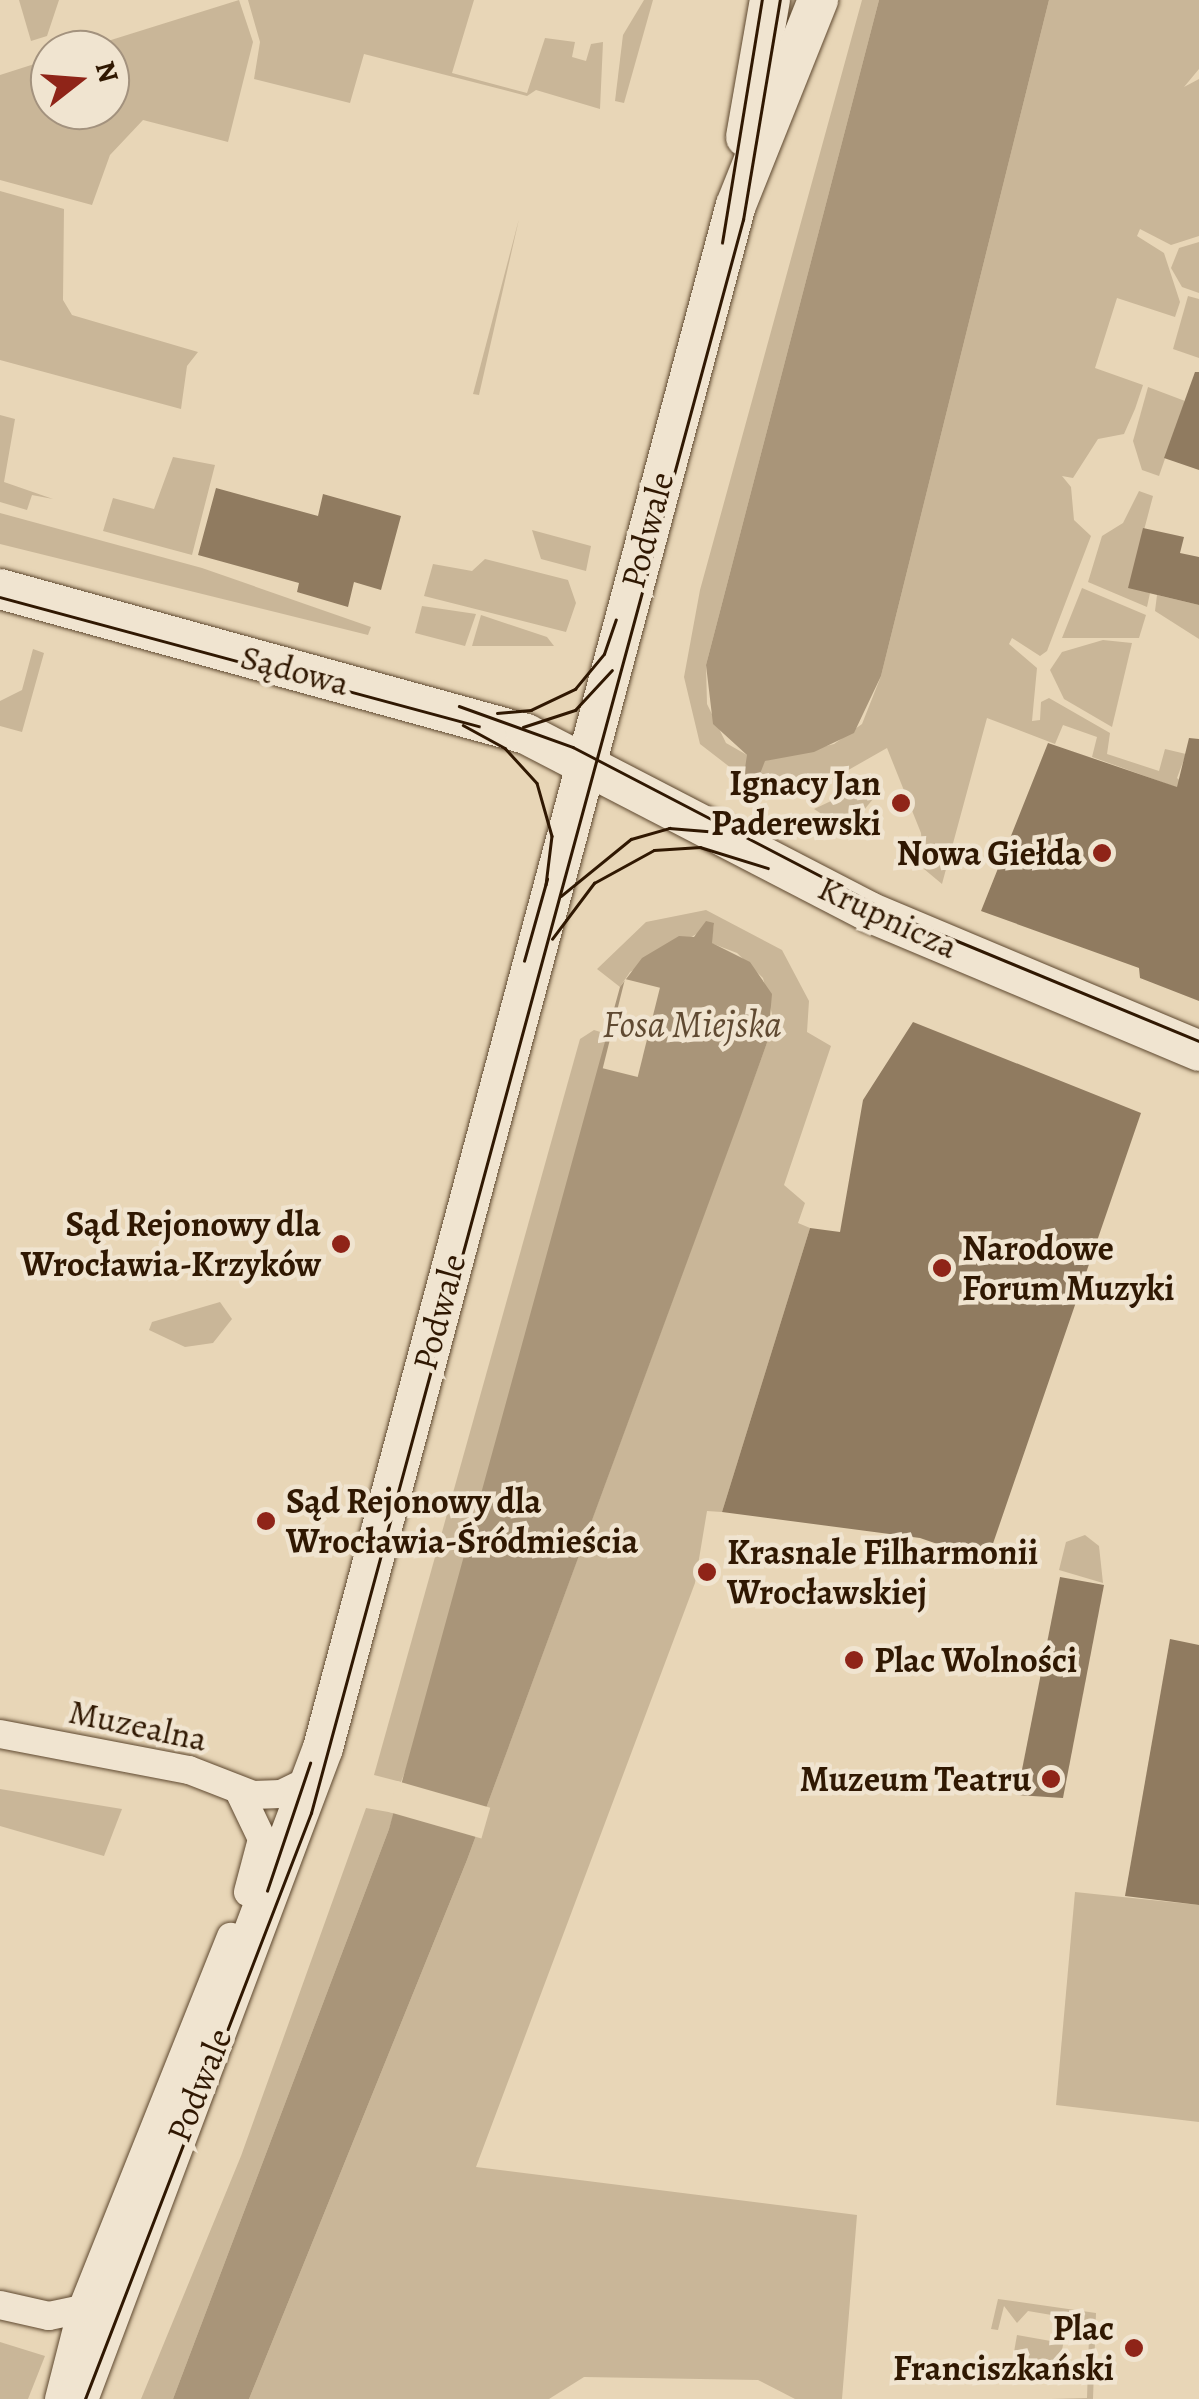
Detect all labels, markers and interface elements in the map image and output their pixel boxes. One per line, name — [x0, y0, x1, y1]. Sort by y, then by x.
north arrow — [30, 30, 130, 130]
text: N — [86, 57, 128, 87]
street label: Podwale — [611, 467, 683, 593]
street label: Sądowa — [236, 635, 354, 705]
place label: Ignacy Jan Paderewski — [711, 762, 881, 844]
marker: Ignacy Jan Paderewski — [890, 792, 912, 814]
place label: Nowa Giełda — [897, 832, 1082, 874]
marker: Nowa Giełda — [1091, 842, 1113, 864]
street label: Krupnicza — [812, 866, 964, 968]
water label: Fosa Miejska — [602, 1002, 782, 1048]
place label: Sąd Rejonowy dla Wrocławia-Krzyków — [21, 1203, 321, 1285]
place label: Narodowe Forum Muzyki — [962, 1227, 1174, 1309]
marker: Sąd Rejonowy dla Wrocławia-Krzyków — [330, 1233, 352, 1255]
street label: Podwale — [403, 1249, 475, 1375]
marker: Narodowe Forum Muzyki — [931, 1257, 953, 1279]
place label: Sąd Rejonowy dla Wrocławia-Śródmieścia — [286, 1480, 639, 1562]
marker: Sąd Rejonowy dla Wrocławia-Śródmieścia — [255, 1510, 277, 1532]
place label: Krasnale Filharmonii Wrocławskiej — [727, 1531, 1038, 1613]
marker: Krasnale Filharmonii Wrocławskiej — [696, 1561, 718, 1583]
place label: Plac Wolności — [874, 1639, 1077, 1681]
marker: Plac Wolności — [843, 1649, 865, 1671]
street label: Muzealna — [65, 1690, 211, 1760]
place label: Muzeum Teatru — [800, 1758, 1031, 1800]
marker: Muzeum Teatru — [1040, 1768, 1062, 1790]
street label: Podwale — [157, 2022, 241, 2148]
place label: Plac Franciszkański — [893, 2307, 1114, 2389]
marker: Plac Franciszkański — [1123, 2337, 1145, 2359]

